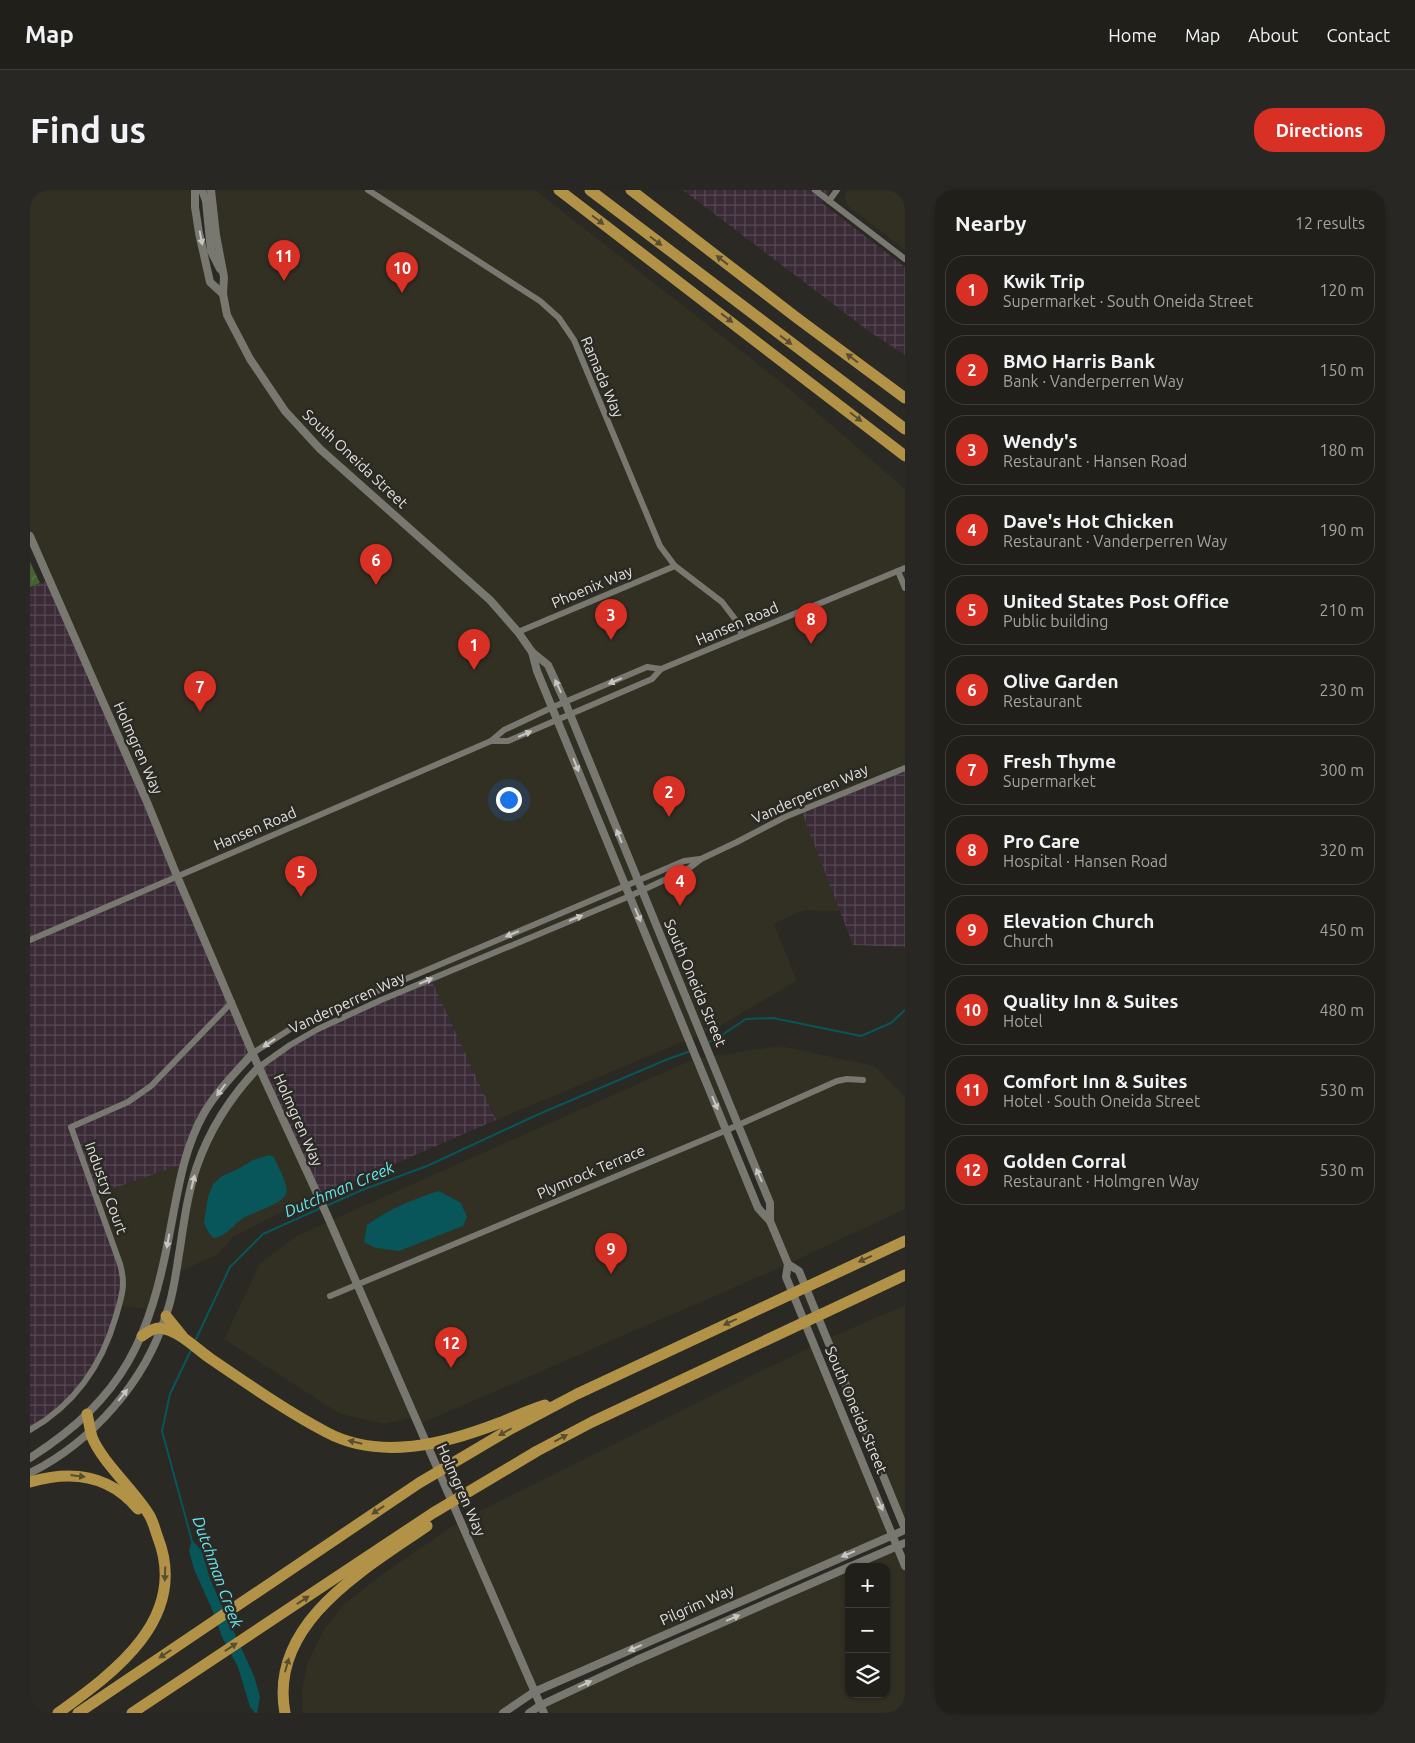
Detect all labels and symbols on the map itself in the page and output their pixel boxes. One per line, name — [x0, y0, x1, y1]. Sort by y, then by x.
one-way arrow — [591, 214, 604, 225]
one-way arrow — [197, 231, 205, 247]
one-way arrow — [650, 236, 663, 246]
pin: 11 — [268, 240, 300, 281]
pin: 10 — [386, 252, 418, 293]
one-way arrow — [715, 255, 729, 265]
one-way arrow — [720, 313, 734, 323]
street label: Ramada Way — [578, 334, 627, 420]
one-way arrow — [779, 335, 792, 345]
one-way arrow — [846, 353, 859, 364]
street label: South Oneida Street — [299, 406, 411, 512]
one-way arrow — [849, 412, 863, 422]
pin: 6 — [360, 544, 392, 585]
street label: Phoenix Way — [549, 562, 635, 611]
pin: 3 — [595, 599, 627, 640]
street label: Hansen Road — [693, 599, 781, 649]
pin: 8 — [795, 603, 827, 644]
pin: 1 — [458, 629, 490, 670]
pin: 7 — [184, 671, 216, 712]
one-way arrow — [608, 677, 623, 685]
one-way arrow — [553, 679, 561, 693]
street label: Holmgren Way — [111, 699, 166, 797]
one-way arrow — [518, 729, 532, 737]
one-way arrow — [572, 758, 580, 773]
street label: Vanderperren Way — [749, 760, 871, 827]
pin: 2 — [653, 776, 685, 817]
your location — [496, 787, 522, 813]
street label: Hansen Road — [211, 804, 299, 854]
one-way arrow — [615, 829, 623, 843]
pin: 5 — [285, 856, 317, 897]
pin: 4 — [664, 865, 696, 906]
one-way arrow — [634, 908, 642, 923]
one-way arrow — [569, 914, 584, 922]
street label: South Oneida Street — [661, 916, 730, 1049]
one-way arrow — [505, 931, 520, 939]
street label: Vanderperren Way — [286, 968, 407, 1037]
one-way arrow — [419, 977, 433, 985]
one-way arrow — [262, 1038, 275, 1048]
street label: Holmgren Way — [271, 1071, 326, 1169]
one-way arrow — [216, 1083, 227, 1096]
one-way arrow — [712, 1096, 720, 1110]
street label: Industry Court — [82, 1139, 131, 1236]
street label: Plymrock Terrace — [534, 1141, 647, 1202]
water label: Dutchman Creek — [281, 1157, 397, 1220]
one-way arrow — [754, 1167, 762, 1182]
one-way arrow — [189, 1175, 197, 1190]
one-way arrow — [164, 1233, 172, 1249]
pin: 9 — [595, 1233, 627, 1274]
one-way arrow — [858, 1256, 872, 1264]
one-way arrow — [722, 1318, 737, 1327]
pin: 12 — [435, 1327, 467, 1368]
street label: South Oneida Street — [822, 1343, 891, 1476]
one-way arrow — [118, 1388, 128, 1402]
one-way arrow — [498, 1428, 512, 1436]
one-way arrow — [554, 1434, 569, 1442]
one-way arrow — [347, 1438, 362, 1446]
street label: Holmgren Way — [434, 1441, 489, 1539]
one-way arrow — [70, 1472, 86, 1480]
one-way arrow — [876, 1497, 884, 1511]
one-way arrow — [372, 1505, 385, 1515]
water label: Dutchman Creek — [189, 1514, 247, 1631]
one-way arrow — [840, 1550, 855, 1558]
one-way arrow — [160, 1566, 168, 1582]
street label: Pilgrim Way — [657, 1581, 737, 1628]
one-way arrow — [296, 1595, 309, 1604]
one-way arrow — [726, 1614, 741, 1622]
one-way arrow — [224, 1642, 238, 1652]
one-way arrow — [628, 1644, 642, 1652]
one-way arrow — [158, 1650, 172, 1659]
one-way arrow — [283, 1657, 291, 1672]
one-way arrow — [578, 1680, 592, 1688]

